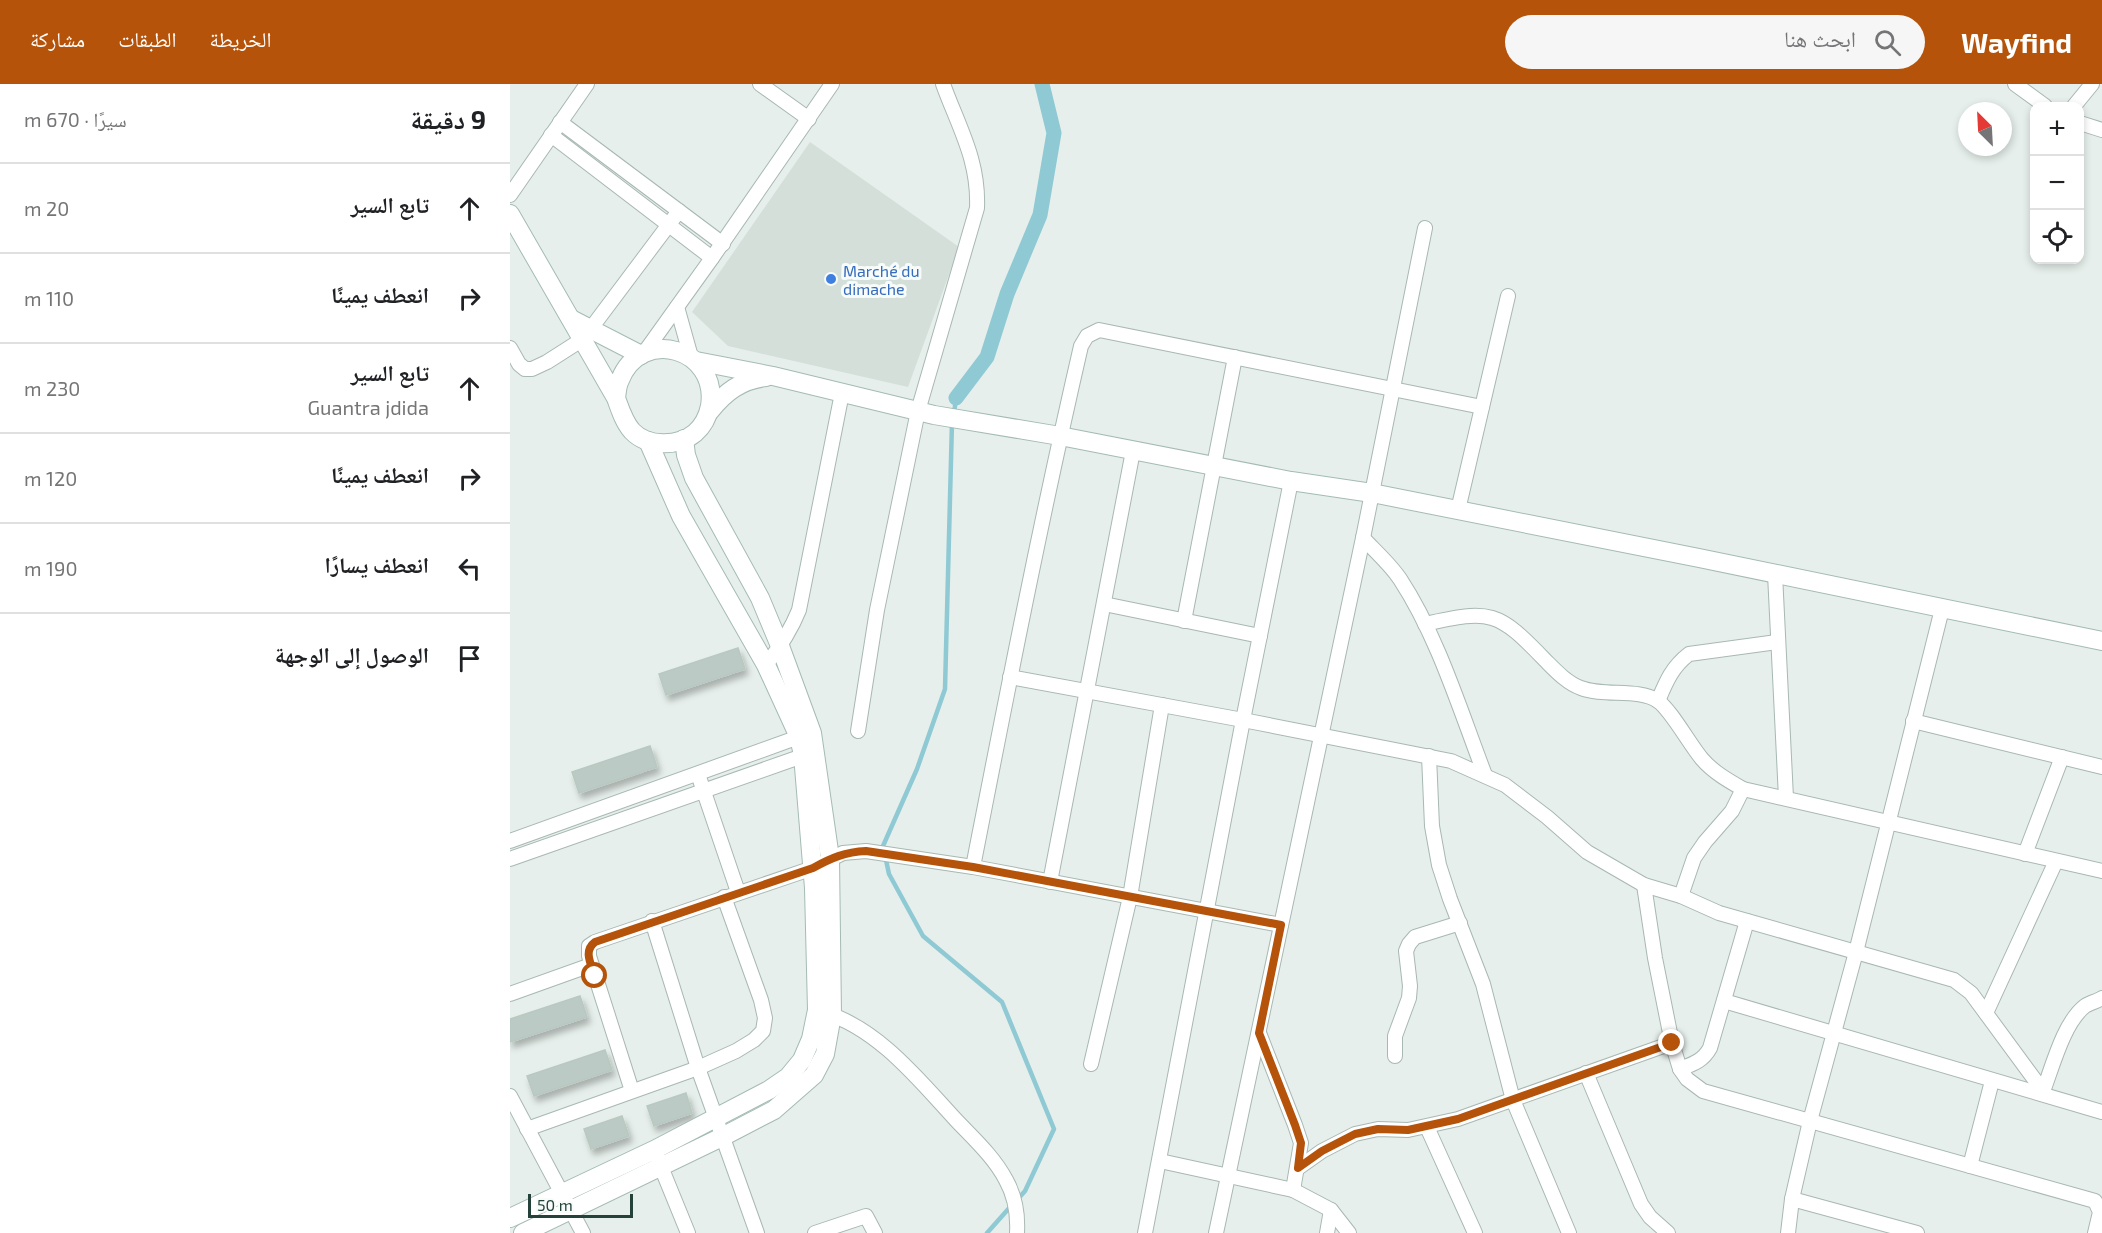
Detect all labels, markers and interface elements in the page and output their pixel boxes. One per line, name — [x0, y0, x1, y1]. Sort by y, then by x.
search box — [1505, 15, 1925, 69]
text: ابحث هنا — [1784, 25, 1856, 51]
text: Wayfind — [1961, 25, 2072, 59]
text: مشاركة — [30, 26, 85, 51]
text: الطبقات — [118, 26, 177, 51]
text: الخريطة — [210, 26, 271, 51]
icon: search — [1871, 26, 1904, 59]
north arrow — [1958, 102, 2012, 156]
map controls — [2030, 102, 2084, 264]
button: + — [2030, 102, 2084, 156]
text: 9 دقيقة — [410, 103, 486, 134]
text: سيرًا · 670 m — [24, 107, 127, 131]
button: − — [2030, 156, 2084, 210]
text: تابع السير — [351, 191, 429, 217]
icon: ahead — [453, 192, 486, 225]
text: 20 m — [24, 196, 69, 220]
button: locate — [2030, 210, 2084, 264]
place label: Marché du dimache — [843, 261, 920, 298]
marker: Marché du dimache — [824, 272, 838, 286]
text: انعطف يمينًا — [331, 281, 429, 307]
icon: right — [453, 282, 486, 315]
text: 110 m — [24, 286, 74, 310]
text: تابع السير — [351, 359, 429, 385]
icon: ahead — [453, 372, 486, 405]
text: 230 m — [24, 376, 80, 400]
text: Guantra jdida — [308, 395, 429, 419]
text: انعطف يمينًا — [331, 461, 429, 487]
icon: right — [453, 462, 486, 495]
text: 120 m — [24, 466, 77, 490]
text: انعطف يسارًا — [324, 551, 429, 577]
icon: left — [453, 552, 486, 585]
text: 190 m — [24, 556, 77, 580]
text: الوصول إلى الوجهة — [275, 641, 429, 667]
icon: arrive — [453, 642, 486, 675]
route start — [581, 962, 607, 988]
route end — [1658, 1029, 1684, 1055]
scale bar — [528, 1191, 633, 1218]
text: 50 m — [537, 1195, 573, 1214]

